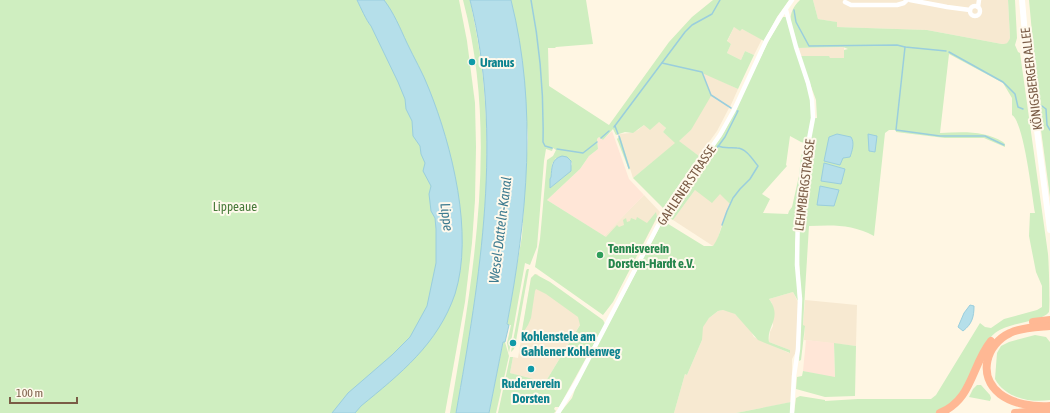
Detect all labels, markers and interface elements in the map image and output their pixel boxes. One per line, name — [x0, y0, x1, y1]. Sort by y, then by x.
street label: KÖNIGSBERGER ALLEE — [1018, 26, 1045, 131]
place label: Uranus — [480, 55, 515, 70]
marker: Uranus — [467, 57, 477, 67]
street label: LEHMBERGSTRASSE — [791, 138, 818, 232]
street label: GAHLENER STRASSE — [654, 142, 719, 228]
water label: Wesel-Datteln-Kanal — [486, 175, 515, 284]
park label: Lippeaue — [213, 199, 257, 214]
water label: Lippe — [437, 202, 457, 232]
place label: Tennisverein Dorsten-Hardt e.V. — [608, 241, 695, 271]
marker: Tennisverein Dorsten-Hardt e.V. — [595, 250, 605, 260]
place label: Kohlenstele am Gahlener Kohlenweg — [521, 329, 621, 359]
marker: Kohlenstele am Gahlener Kohlenweg — [508, 338, 518, 348]
marker: Ruderverein Dorsten — [526, 364, 536, 374]
place label: Ruderverein Dorsten — [502, 376, 560, 406]
scale bar — [10, 379, 77, 405]
text: 100 m — [16, 386, 43, 400]

